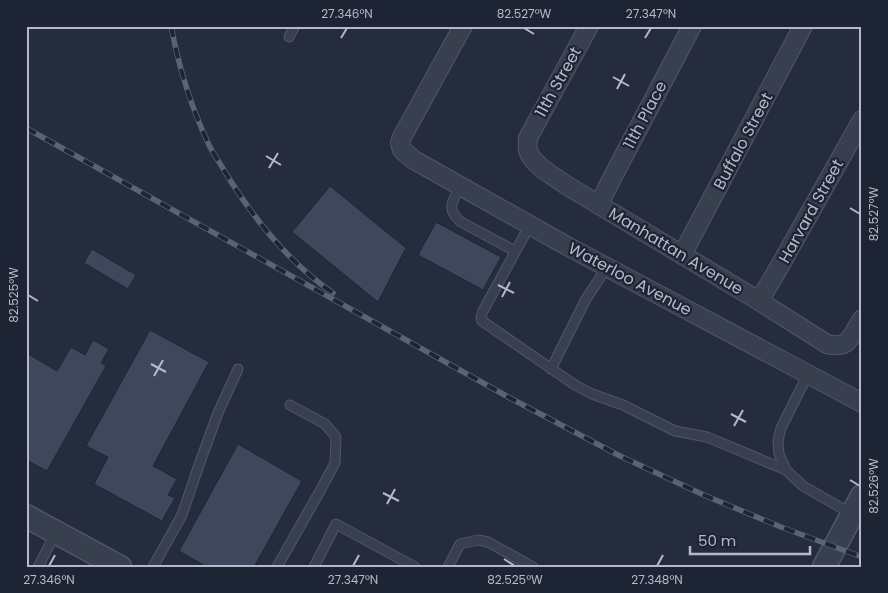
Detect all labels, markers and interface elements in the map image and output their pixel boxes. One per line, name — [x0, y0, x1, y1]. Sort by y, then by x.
text: 27.346°N — [321, 5, 373, 22]
text: 82.527°W — [497, 5, 552, 22]
text: 27.347°N — [626, 5, 676, 22]
street label: 11th Street — [529, 42, 587, 121]
street label: 11th Place — [617, 77, 673, 153]
street label: Buffalo Street — [708, 88, 778, 194]
street label: Harvard Street — [773, 155, 849, 267]
text: 82.527°W — [865, 186, 882, 241]
street label: Manhattan Avenue — [605, 202, 748, 300]
street label: Waterloo Avenue — [564, 237, 696, 321]
text: 82.525°W — [5, 267, 22, 323]
text: 82.526°W — [865, 458, 882, 514]
scale bar — [690, 523, 810, 555]
text: 50 m — [698, 530, 736, 551]
text: 27.346°N — [23, 571, 75, 588]
text: 27.347°N — [328, 571, 378, 588]
text: 82.525°W — [487, 571, 543, 588]
text: 27.348°N — [631, 571, 683, 588]

